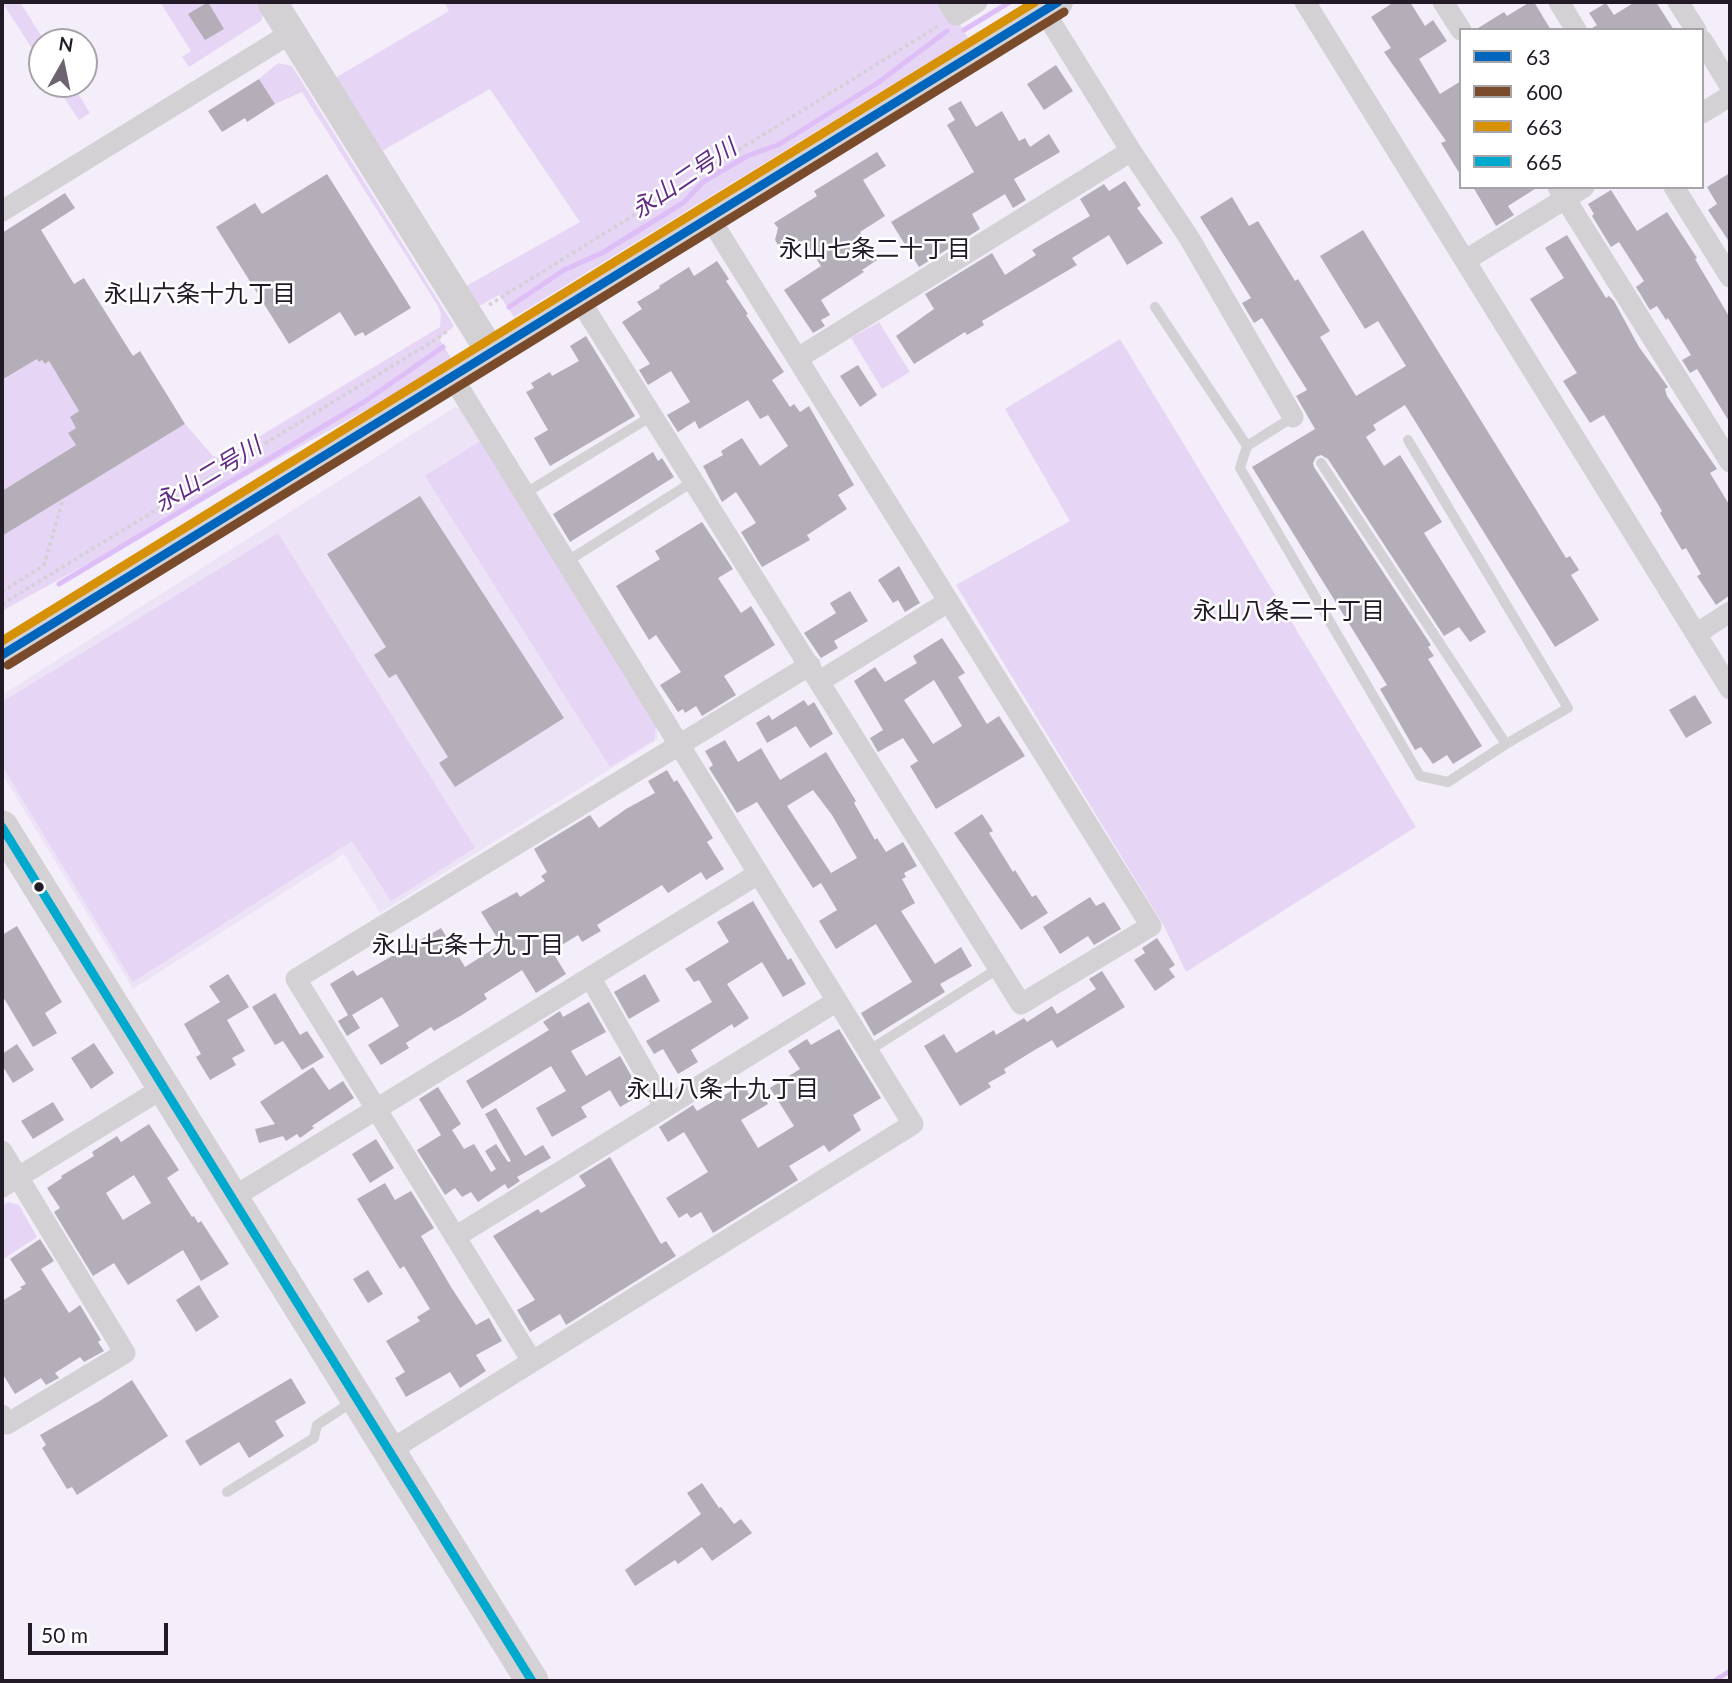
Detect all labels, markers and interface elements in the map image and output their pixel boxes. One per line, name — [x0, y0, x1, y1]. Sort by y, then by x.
north arrow — [28, 28, 98, 98]
legend — [1459, 28, 1704, 189]
text: N — [57, 31, 75, 56]
text: 63 — [1526, 44, 1550, 69]
text: 600 — [1526, 79, 1563, 104]
text: 663 — [1526, 114, 1563, 139]
water label: 永山二号川 — [626, 134, 742, 224]
text: 665 — [1526, 149, 1563, 174]
district label: 永山七条二十丁目 — [779, 235, 971, 263]
district label: 永山六条十九丁目 — [104, 280, 296, 308]
water label: 永山二号川 — [149, 432, 267, 518]
district label: 永山八条二十丁目 — [1193, 597, 1385, 625]
unlabelled marker — [32, 880, 46, 894]
district label: 永山七条十九丁目 — [372, 931, 564, 959]
district label: 永山八条十九丁目 — [627, 1075, 819, 1103]
scale bar — [32, 1610, 172, 1654]
text: 50 m — [41, 1622, 88, 1647]

